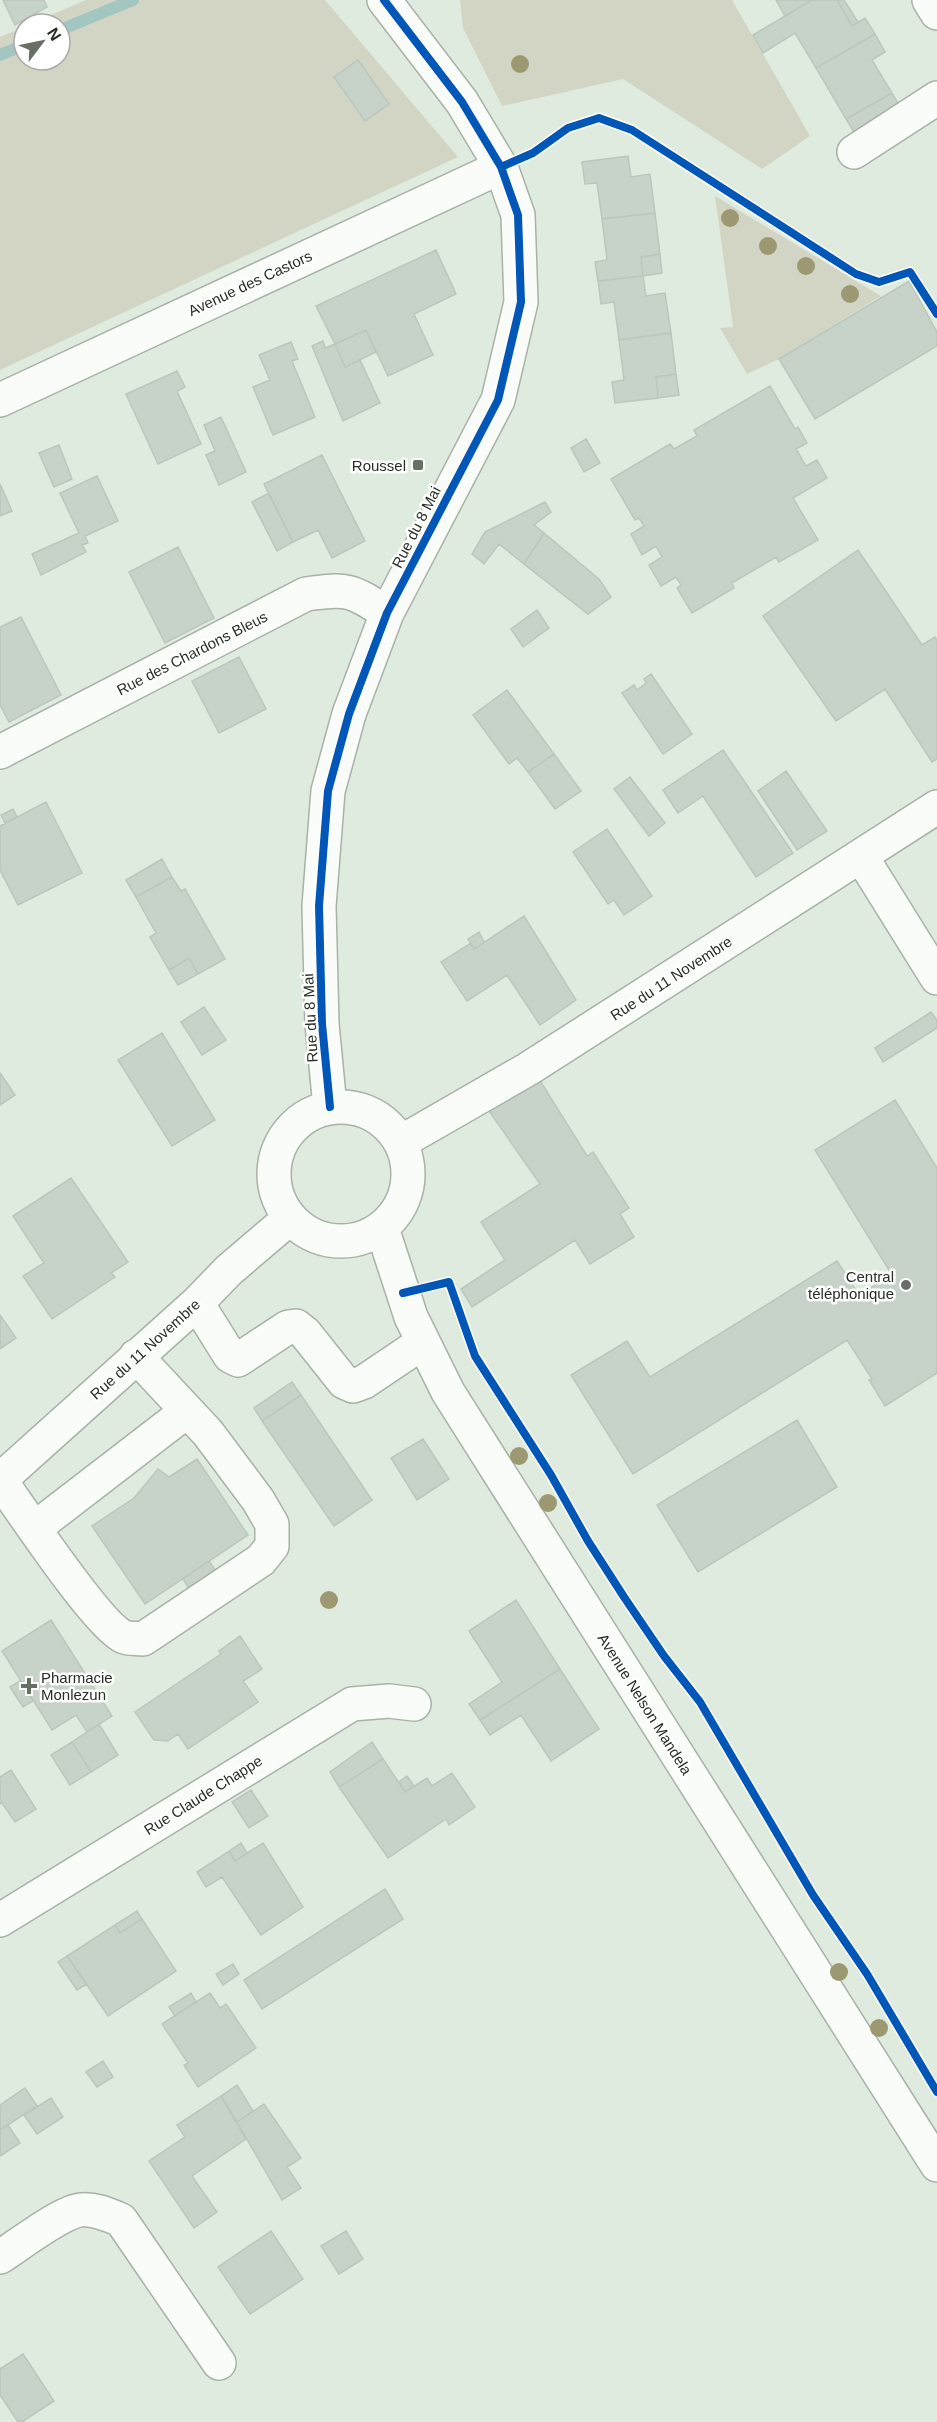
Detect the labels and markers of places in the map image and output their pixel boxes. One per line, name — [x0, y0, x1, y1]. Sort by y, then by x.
place label: Roussel — [352, 457, 406, 474]
marker: Roussel — [411, 458, 425, 472]
place label: Central téléphonique — [808, 1268, 894, 1302]
marker: Central téléphonique — [899, 1278, 913, 1292]
place label: Pharmacie Monlezun — [41, 1669, 113, 1703]
marker: Pharmacie Monlezun — [22, 1679, 36, 1693]

